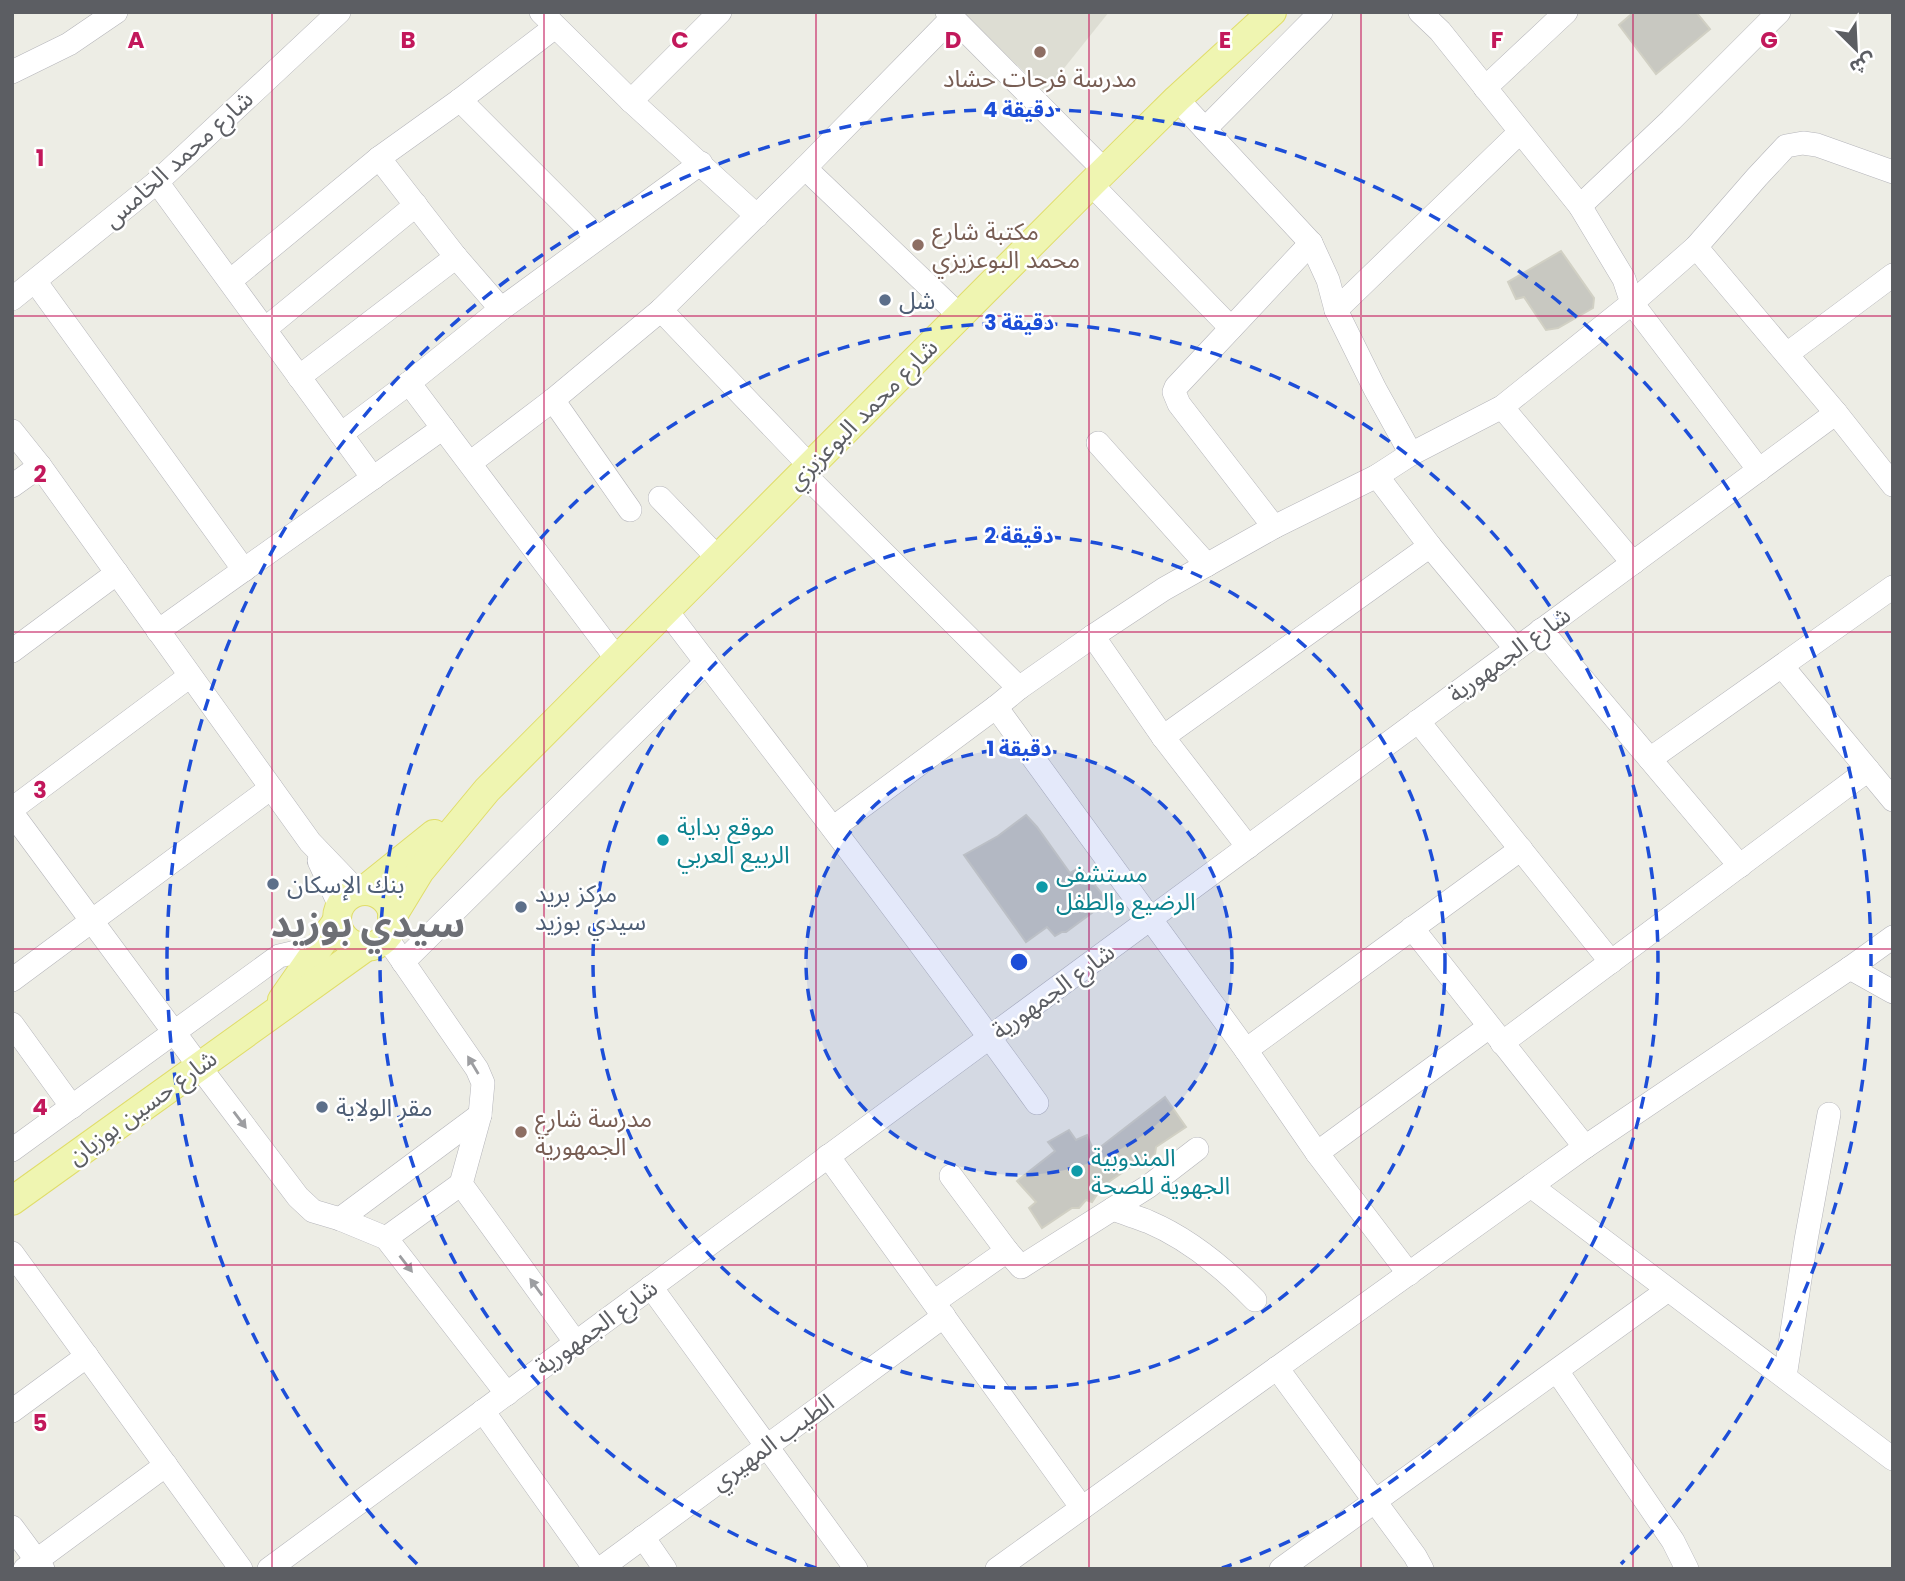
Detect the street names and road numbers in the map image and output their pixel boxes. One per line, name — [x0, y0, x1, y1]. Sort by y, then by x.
street label: شارع محمد الخامس — [96, 83, 261, 236]
street label: شارع محمد البوعزيزي — [779, 331, 947, 499]
street label: شارع الجمهورية — [1441, 598, 1578, 711]
street label: شارع الجمهورية — [985, 935, 1122, 1048]
street label: شارع حسين بوزيان — [61, 1042, 224, 1173]
street label: شارع الجمهورية — [528, 1271, 665, 1384]
street label: الطيب المهيري — [704, 1386, 842, 1500]

